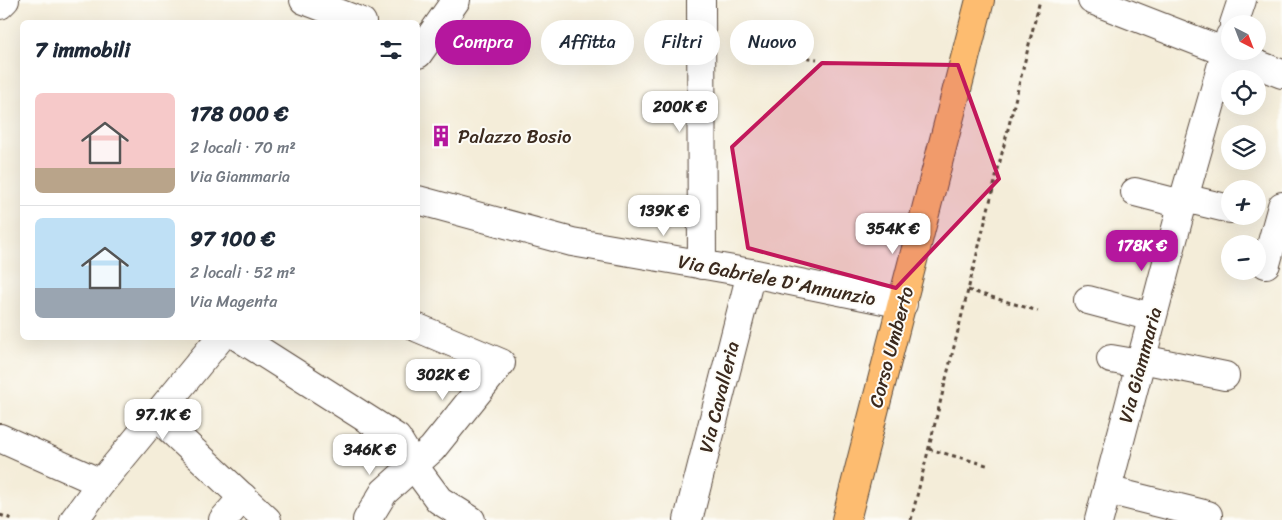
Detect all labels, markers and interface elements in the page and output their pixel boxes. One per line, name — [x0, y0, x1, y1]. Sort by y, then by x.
north arrow — [1221, 15, 1266, 60]
map controls — [1221, 15, 1266, 280]
chip: Compra — [435, 20, 531, 65]
chip: Affitta — [541, 20, 634, 65]
chip: Filtri — [644, 20, 720, 65]
chip: Nuovo — [730, 20, 814, 65]
text: 7 immobili — [35, 31, 130, 69]
icon: filters — [377, 36, 405, 64]
button: locate — [1221, 70, 1266, 115]
pin: 200K € — [639, 90, 721, 133]
text: 200K € — [653, 92, 707, 121]
text: 178 000 € — [190, 95, 288, 133]
icon: home — [75, 113, 135, 173]
place label: Palazzo Bosio — [458, 120, 571, 153]
building icon: Palazzo Bosio — [428, 123, 454, 149]
button: layers — [1221, 125, 1266, 170]
text: 2 locali · 70 m² — [190, 133, 296, 162]
text: Via Giammaria — [190, 162, 290, 191]
button: + — [1221, 180, 1266, 225]
pin: 139K € — [623, 194, 705, 237]
text: 139K € — [639, 196, 689, 225]
pin: 354K € — [852, 212, 934, 255]
text: 354K € — [866, 214, 920, 243]
text: 97 100 € — [190, 220, 275, 258]
pin: 178K € — [1101, 230, 1183, 272]
text: 178K € — [1117, 231, 1167, 260]
button: − — [1221, 235, 1266, 280]
icon: home — [75, 238, 135, 298]
street label: Via Gabriele D'Annunzio — [675, 245, 879, 315]
text: 2 locali · 52 m² — [190, 258, 295, 287]
street label: Corso Umberto — [859, 282, 923, 411]
text: Via Magenta — [190, 287, 277, 316]
street label: Via Giammaria — [1109, 303, 1171, 427]
street label: Via Cavalleria — [689, 337, 749, 456]
pin: 302K € — [402, 358, 484, 401]
text: 302K € — [417, 360, 469, 389]
pin: 97.1K € — [117, 398, 209, 441]
text: 97.1K € — [135, 400, 191, 429]
pin: 346K € — [329, 434, 411, 476]
text: 346K € — [344, 435, 396, 464]

